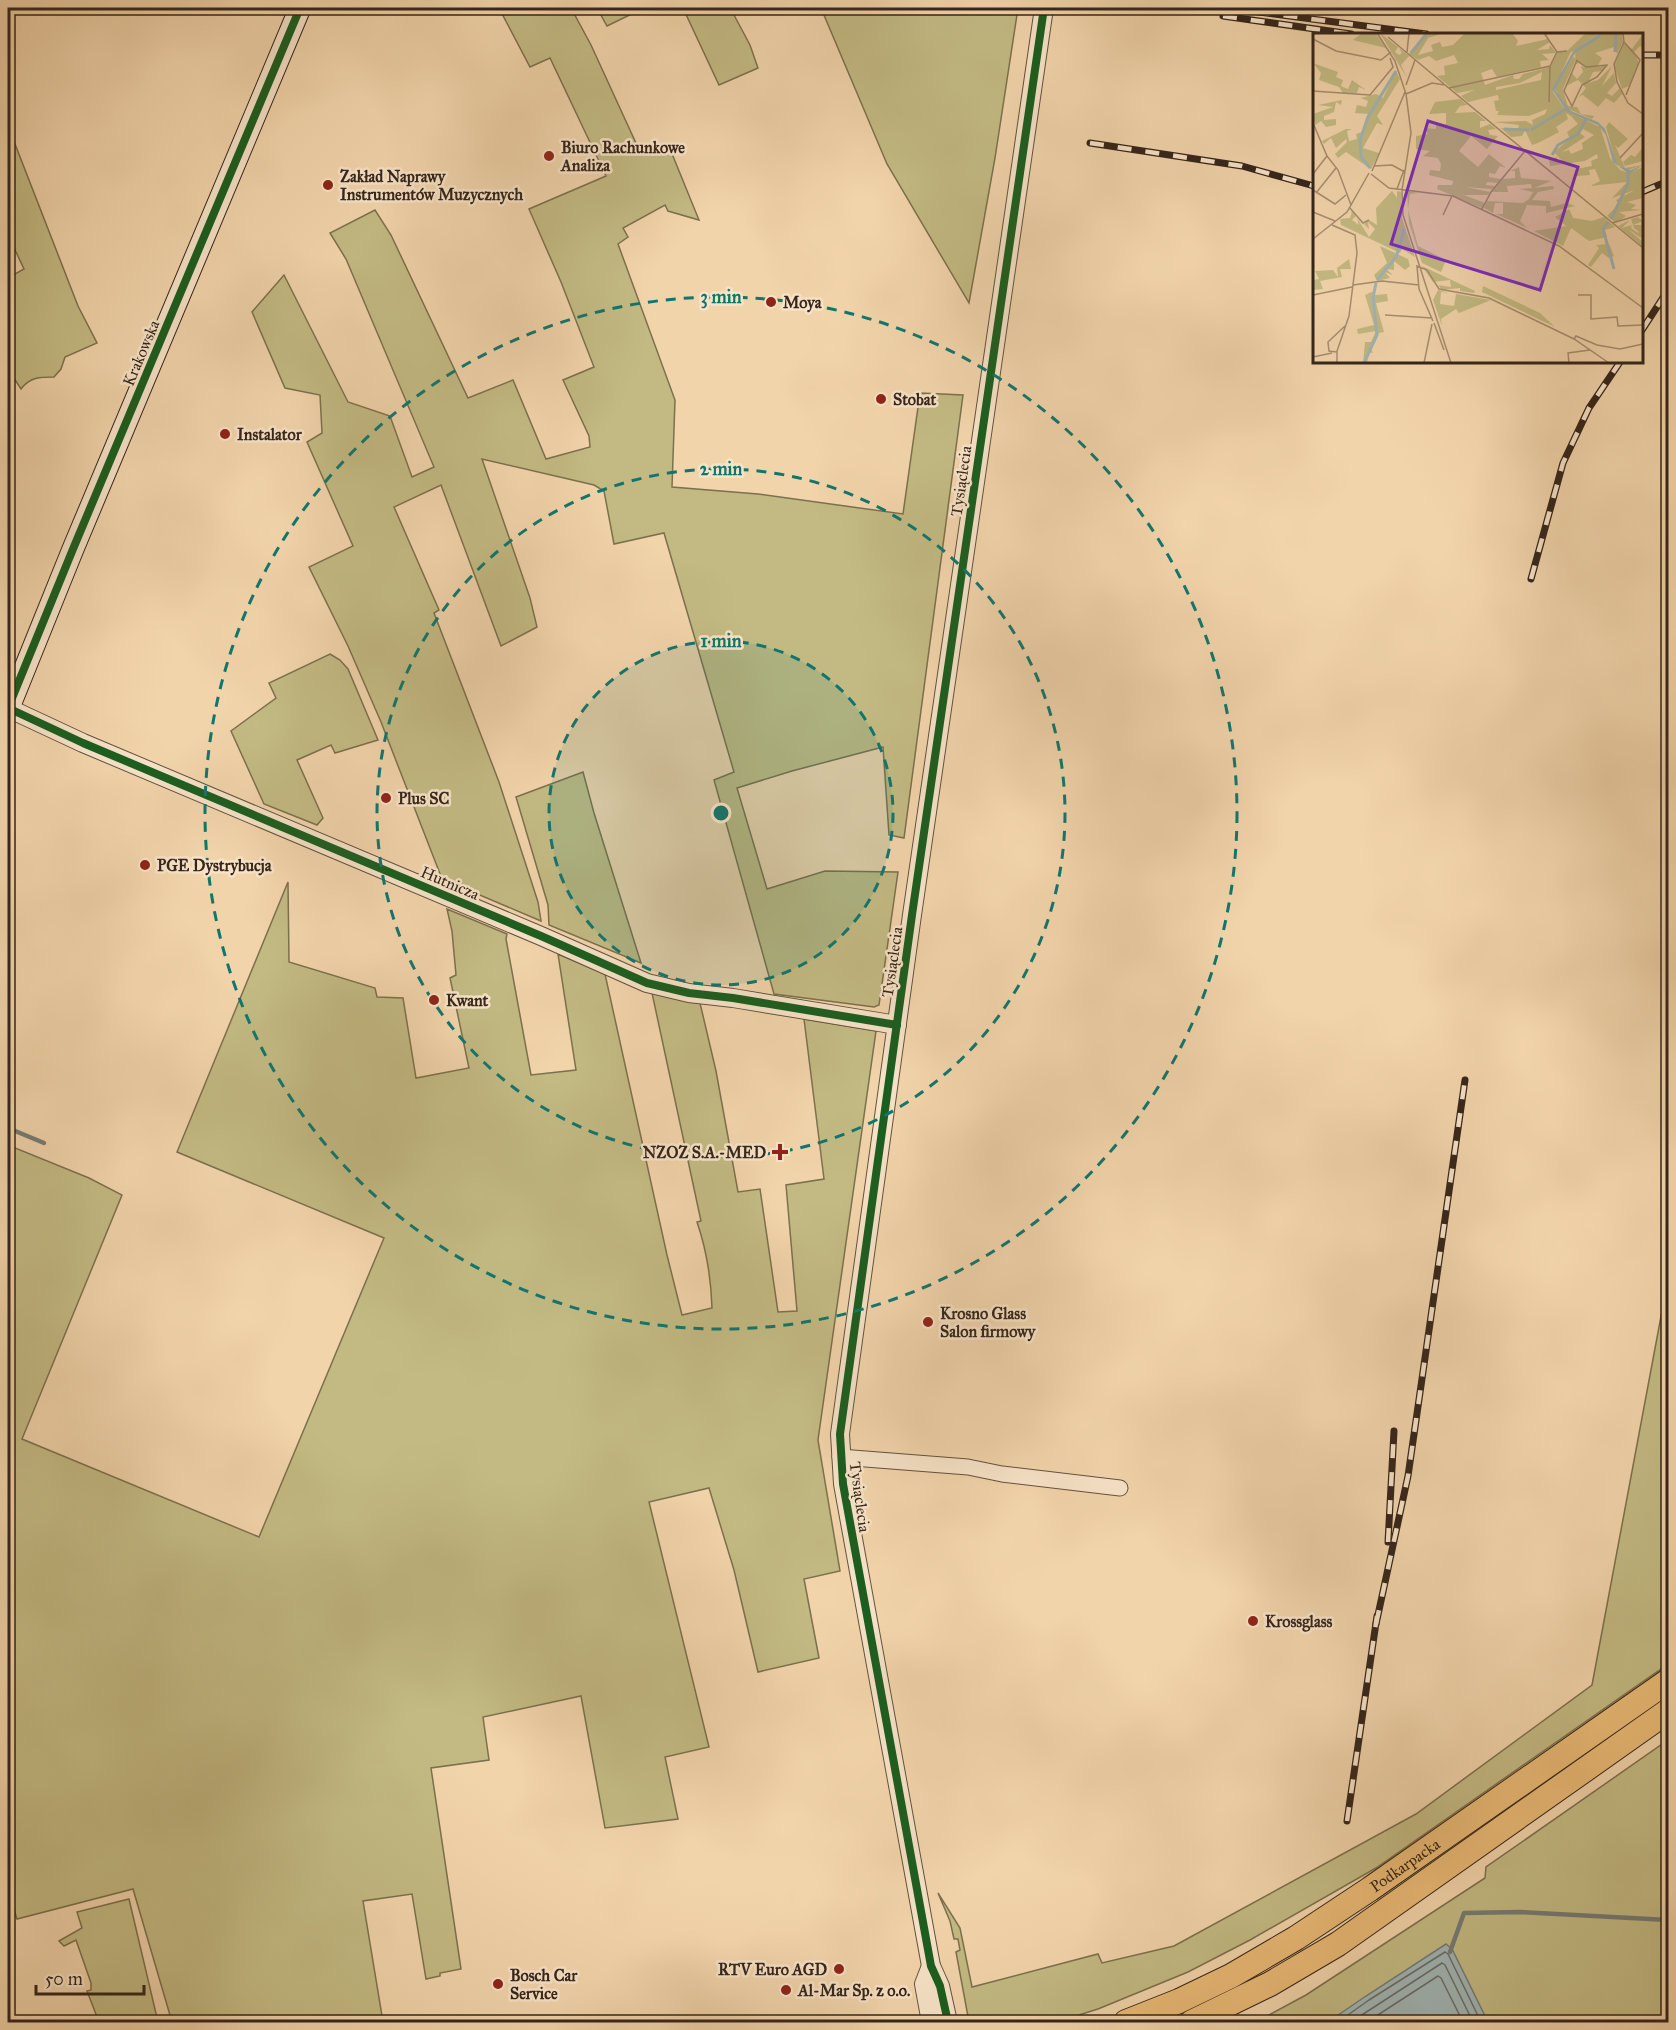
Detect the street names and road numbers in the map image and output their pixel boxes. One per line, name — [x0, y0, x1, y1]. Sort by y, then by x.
street label: Krakowska — [119, 317, 164, 389]
street label: Tysiąclecia — [947, 444, 975, 518]
street label: Hutnicza — [418, 862, 482, 904]
street label: Tysiąclecia — [878, 925, 906, 999]
street label: Tysiąclecia — [846, 1460, 874, 1534]
street label: Podkarpacka — [1366, 1834, 1443, 1896]

